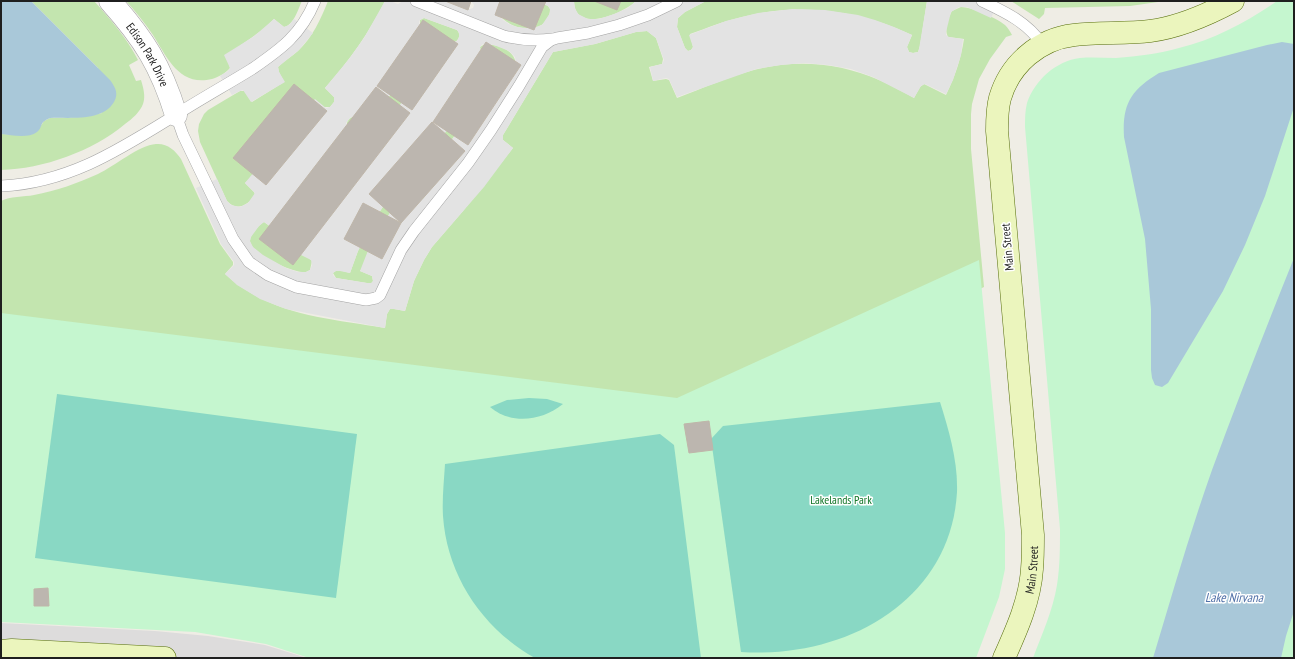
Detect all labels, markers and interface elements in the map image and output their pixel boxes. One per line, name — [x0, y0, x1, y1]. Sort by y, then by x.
street label: Edison Park Drive — [124, 19, 173, 89]
street label: Main Street — [997, 222, 1017, 271]
park label: Lakelands Park — [810, 492, 872, 507]
street label: Main Street — [1021, 545, 1040, 595]
water label: Lake Nirvana — [1205, 589, 1264, 606]

